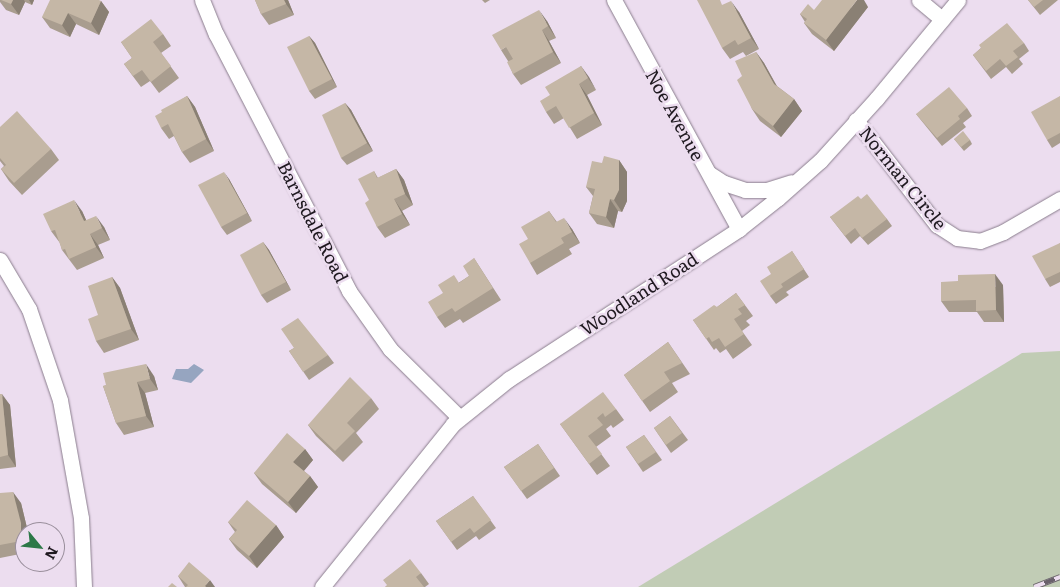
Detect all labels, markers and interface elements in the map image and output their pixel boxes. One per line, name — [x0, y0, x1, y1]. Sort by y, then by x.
street label: Noe Avenue — [641, 66, 709, 164]
street label: Norman Circle — [855, 122, 951, 234]
street label: Barnsdale Road — [273, 158, 353, 286]
street label: Woodland Road — [576, 248, 702, 340]
north arrow — [15, 522, 65, 572]
text: N — [41, 544, 64, 563]

